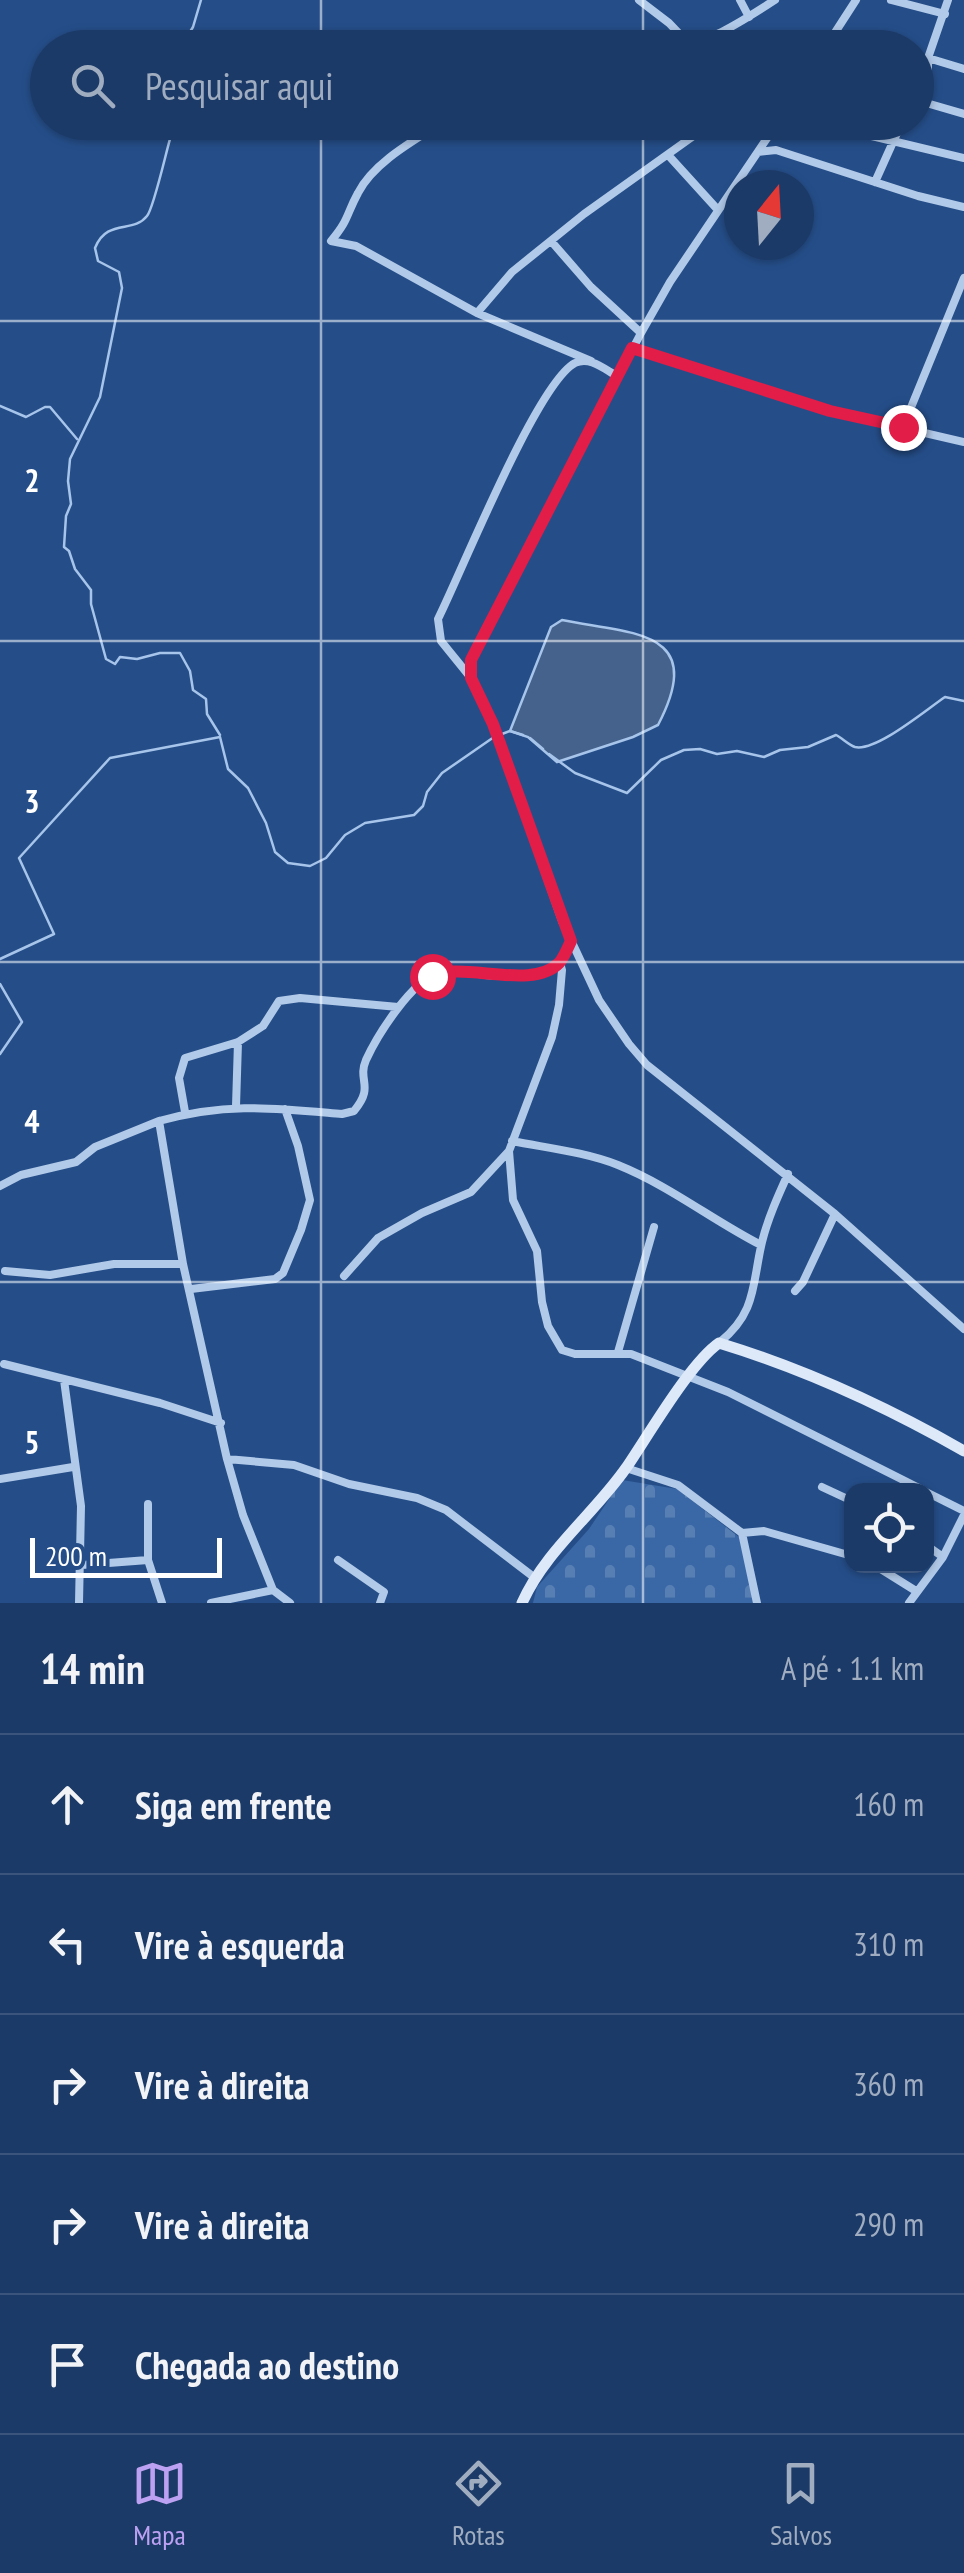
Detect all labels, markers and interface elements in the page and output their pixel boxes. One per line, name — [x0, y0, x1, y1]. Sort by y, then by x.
search box — [30, 30, 934, 140]
icon: search — [65, 58, 120, 113]
text: Pesquisar aqui — [145, 61, 334, 110]
north arrow — [724, 170, 814, 260]
route end — [881, 405, 927, 451]
text: 2 — [24, 459, 40, 501]
text: 3 — [24, 780, 40, 822]
route start — [410, 954, 456, 1000]
text: 4 — [24, 1100, 40, 1142]
text: 5 — [24, 1421, 40, 1463]
map controls — [844, 1483, 934, 1573]
button: locate — [844, 1483, 934, 1573]
scale bar — [30, 1533, 222, 1578]
text: 200 m — [45, 1537, 107, 1574]
text: 14 min — [40, 1641, 145, 1696]
text: A pé · 1.1 km — [781, 1647, 924, 1689]
icon: ahead — [40, 1777, 95, 1832]
text: Siga em frente — [135, 1780, 332, 1829]
text: 160 m — [853, 1783, 924, 1825]
icon: left — [40, 1917, 95, 1972]
text: Vire à esquerda — [135, 1920, 345, 1969]
text: 310 m — [853, 1923, 924, 1965]
icon: right — [40, 2057, 95, 2112]
text: Vire à direita — [135, 2060, 310, 2109]
text: 360 m — [853, 2063, 924, 2105]
icon: right — [40, 2197, 95, 2252]
text: Vire à direita — [135, 2200, 310, 2249]
text: 290 m — [853, 2203, 924, 2245]
icon: arrive — [40, 2337, 95, 2392]
text: Chegada ao destino — [135, 2340, 399, 2389]
tab: Mapa — [132, 2456, 187, 2553]
tab: Rotas — [451, 2456, 506, 2553]
tab: Salvos — [770, 2456, 832, 2553]

